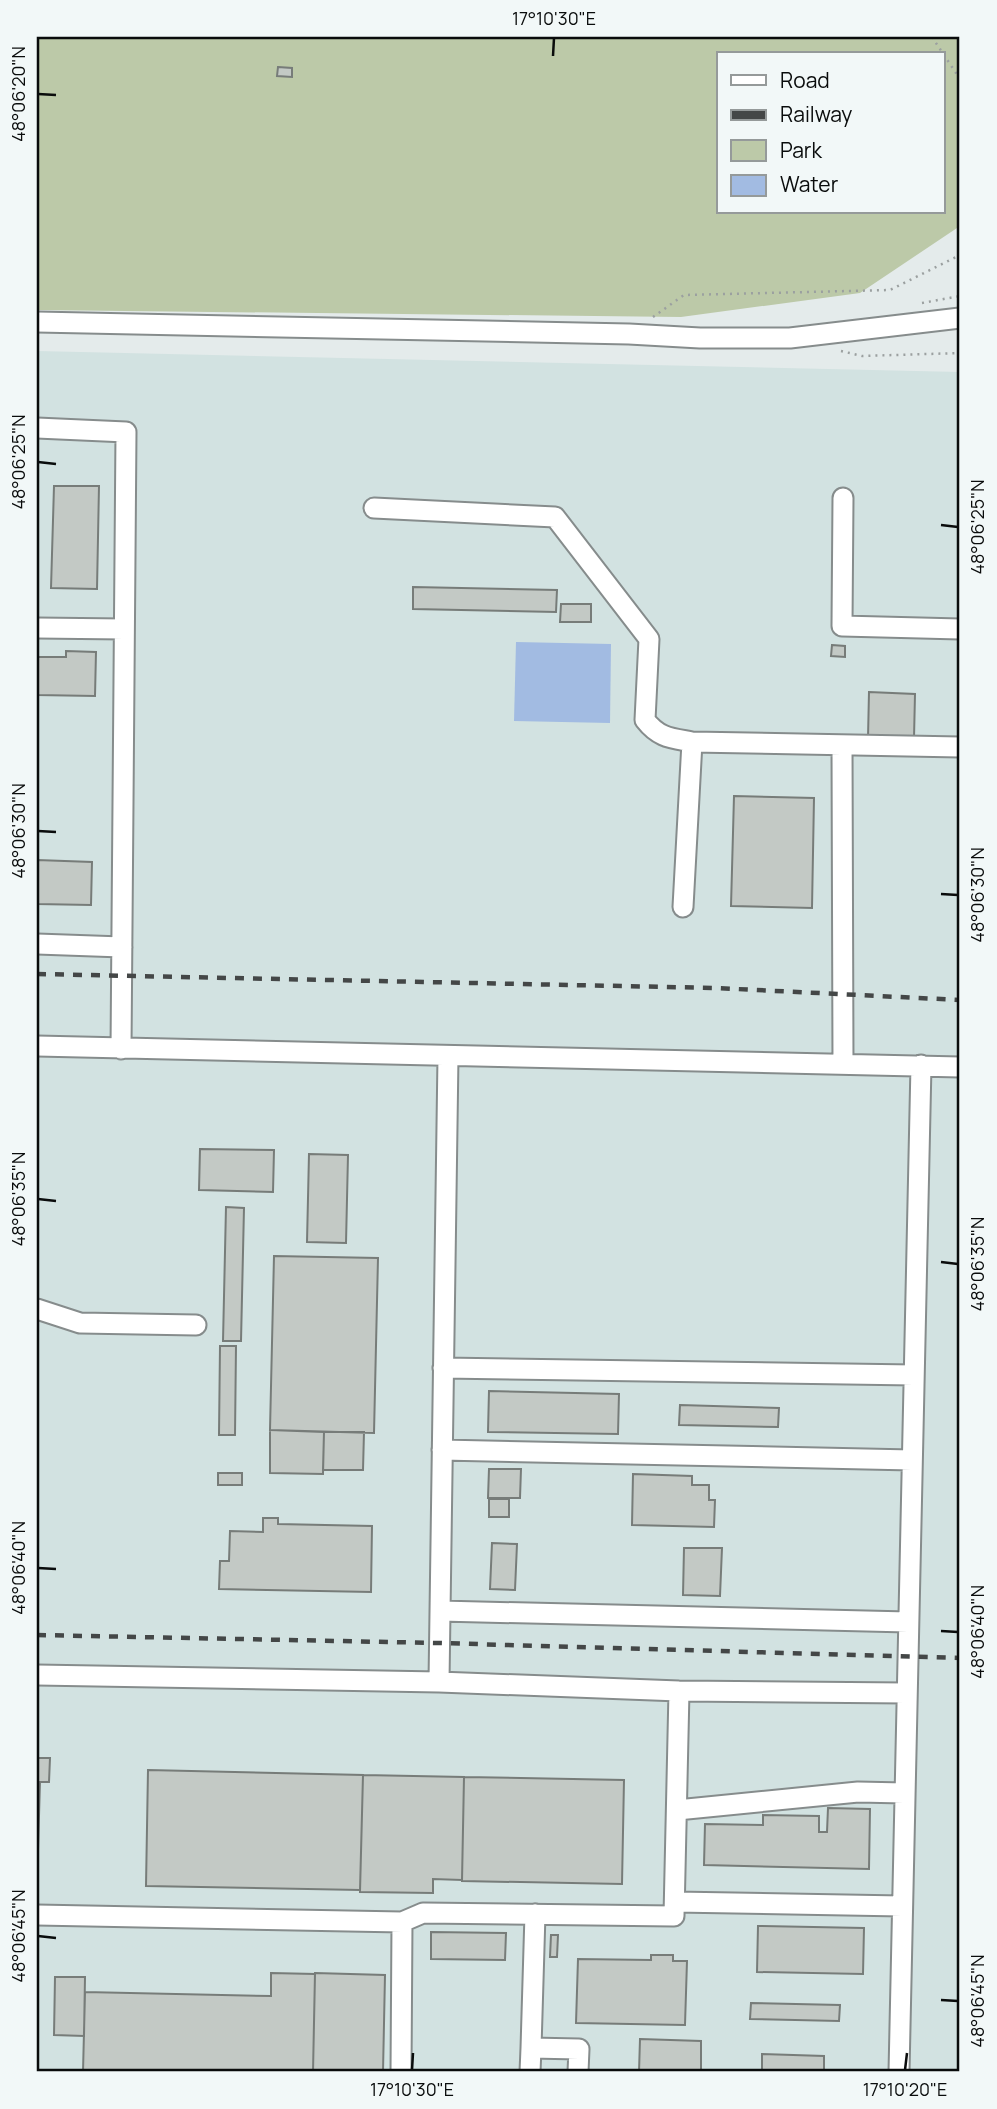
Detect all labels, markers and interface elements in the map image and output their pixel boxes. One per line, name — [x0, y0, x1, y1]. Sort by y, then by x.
text: 17°10'30"E — [512, 6, 596, 30]
text: 48°06'20"N — [6, 46, 30, 142]
legend — [717, 52, 944, 214]
text: Road — [780, 66, 830, 94]
text: Railway — [780, 100, 852, 128]
text: Park — [780, 136, 822, 164]
text: Water — [780, 170, 839, 198]
text: 48°06'25"N — [6, 414, 30, 510]
text: 48°06'25"N — [965, 479, 989, 575]
text: 48°06'30"N — [6, 783, 30, 879]
text: 48°06'30"N — [965, 847, 989, 943]
text: 48°06'35"N — [6, 1152, 30, 1246]
text: 48°06'35"N — [965, 1217, 989, 1311]
text: 48°06'40"N — [6, 1521, 30, 1615]
text: 48°06'40"N — [965, 1585, 989, 1679]
text: 48°06'45"N — [6, 1889, 30, 1983]
text: 48°06'45"N — [965, 1954, 989, 2048]
text: 17°10'30"E — [370, 2077, 454, 2101]
text: 17°10'20"E — [863, 2077, 947, 2101]

